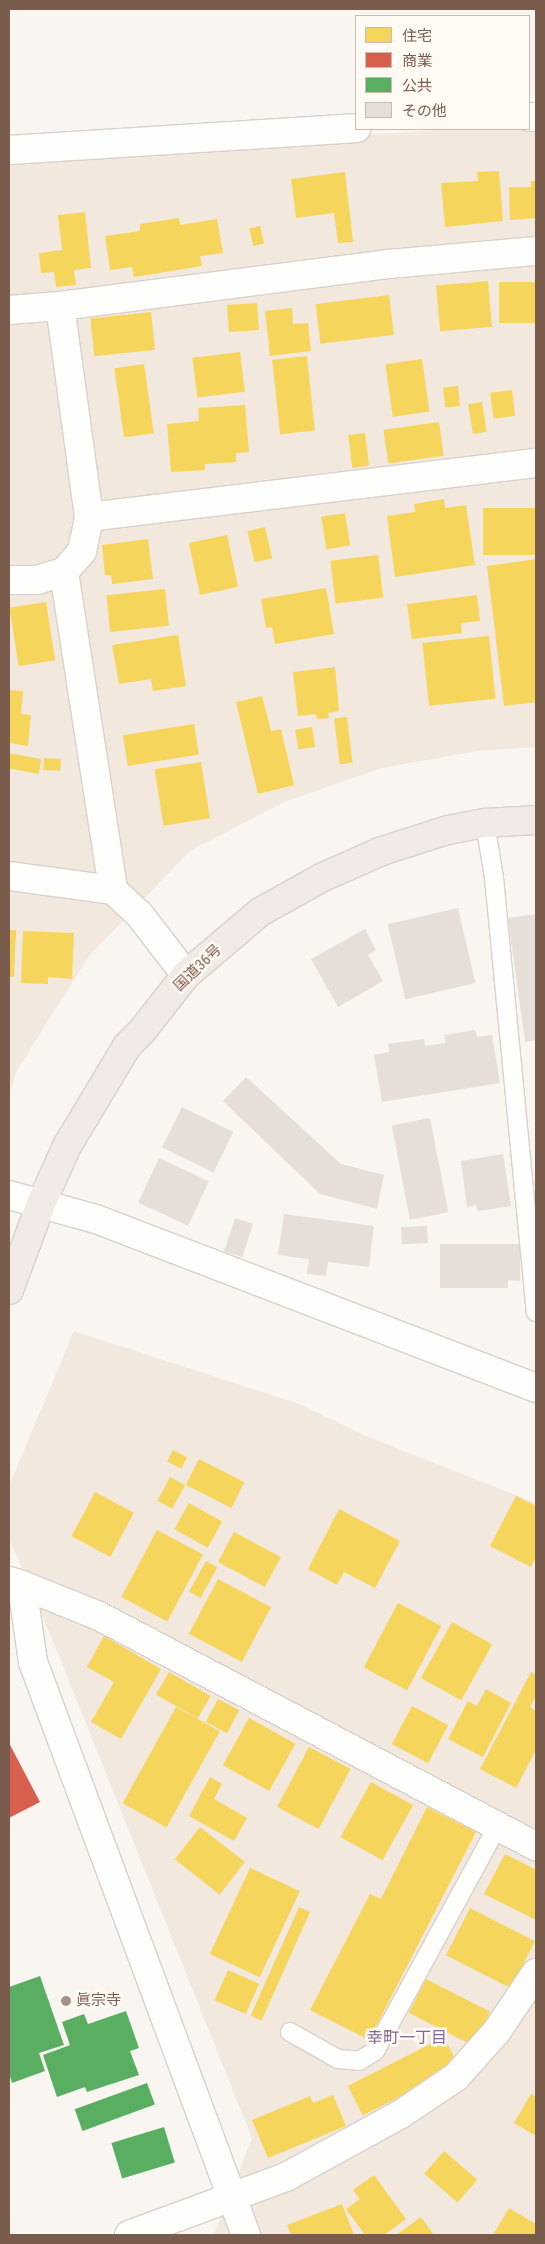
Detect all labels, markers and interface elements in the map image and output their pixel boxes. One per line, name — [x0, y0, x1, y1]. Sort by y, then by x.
legend — [355, 15, 530, 130]
text: 住宅 — [402, 27, 432, 45]
text: 商業 — [402, 52, 432, 70]
text: 公共 — [402, 77, 432, 95]
text: その他 — [402, 102, 447, 120]
street label: 国道36号 — [170, 941, 226, 995]
place label: 眞宗寺 — [76, 1992, 121, 2010]
marker: 眞宗寺 — [60, 1995, 72, 2007]
district label: 幸町一丁目 — [367, 2028, 447, 2048]

